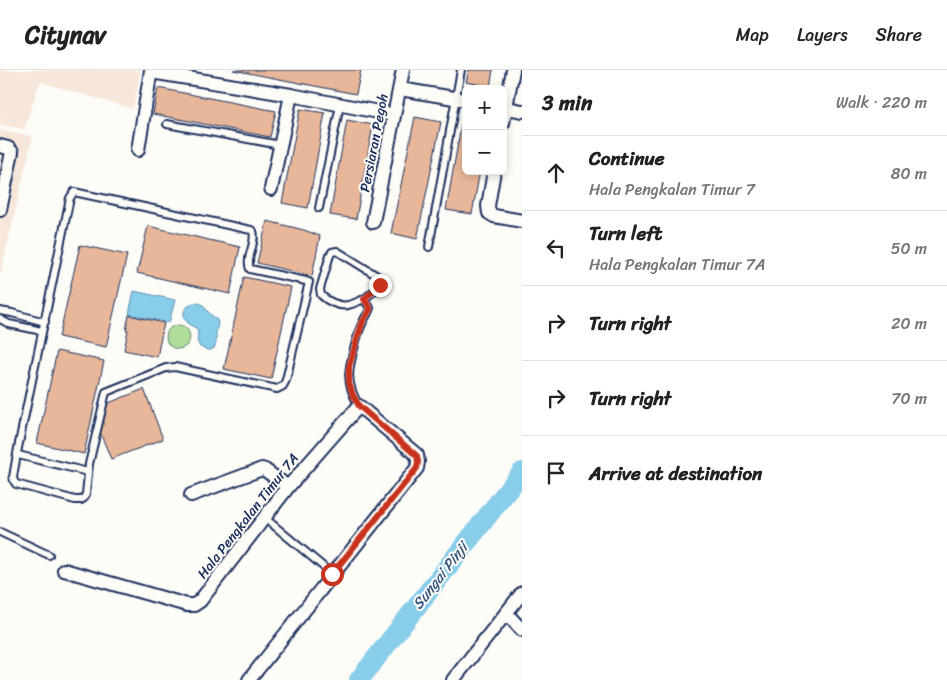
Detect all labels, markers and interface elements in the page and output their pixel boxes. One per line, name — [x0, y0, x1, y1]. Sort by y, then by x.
text: Citynav — [25, 14, 106, 56]
text: Map — [736, 19, 769, 51]
text: Layers — [797, 19, 848, 51]
text: Share — [876, 19, 922, 51]
text: 3 min — [542, 84, 592, 122]
map controls — [462, 85, 507, 175]
button: + — [462, 85, 507, 130]
text: Walk · 220 m — [836, 88, 927, 117]
street label: Persiaran Pegoh — [352, 92, 396, 194]
button: − — [462, 130, 507, 175]
text: Continue — [589, 142, 665, 175]
icon: ahead — [542, 159, 570, 187]
text: 80 m — [891, 159, 927, 188]
text: Hala Pengkalan Timur 7 — [589, 175, 755, 204]
text: Turn left — [589, 217, 662, 250]
icon: left — [542, 234, 570, 262]
text: 50 m — [891, 234, 927, 263]
text: Hala Pengkalan Timur 7A — [589, 250, 765, 279]
route end — [369, 274, 392, 297]
text: Turn right — [589, 307, 671, 340]
icon: right — [542, 309, 570, 337]
text: 20 m — [891, 309, 927, 338]
text: Turn right — [589, 382, 671, 415]
icon: right — [542, 384, 570, 412]
text: 70 m — [891, 384, 927, 413]
street label: Hala Pengkalan Timur 7A — [191, 447, 305, 585]
text: Arrive at destination — [589, 457, 762, 490]
icon: arrive — [542, 459, 570, 487]
water label: Sungai Pinji — [405, 535, 476, 615]
route start — [321, 563, 344, 586]

